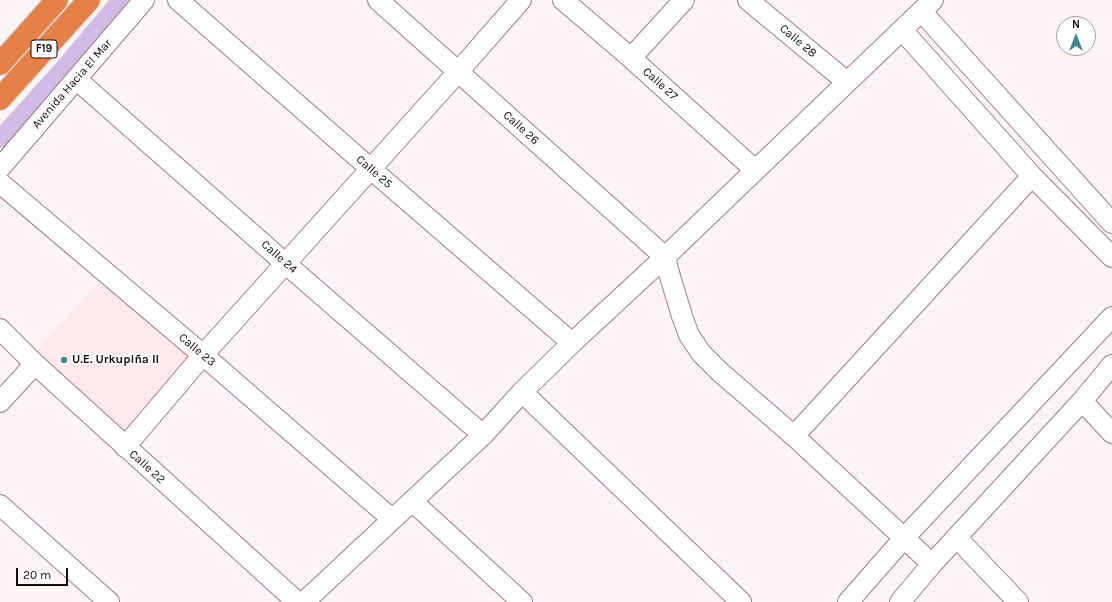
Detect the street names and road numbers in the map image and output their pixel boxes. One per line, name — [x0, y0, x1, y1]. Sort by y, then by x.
street label: Calle 28 — [777, 21, 819, 61]
street label: Avenida Hacia El Mar — [29, 36, 115, 132]
road number: F19 — [31, 40, 57, 58]
street label: Calle 27 — [639, 65, 681, 103]
street label: Calle 26 — [500, 108, 542, 148]
street label: Calle 25 — [353, 152, 395, 192]
street label: Calle 24 — [258, 237, 300, 277]
street label: Calle 23 — [176, 330, 218, 370]
street label: Calle 22 — [126, 447, 168, 487]

